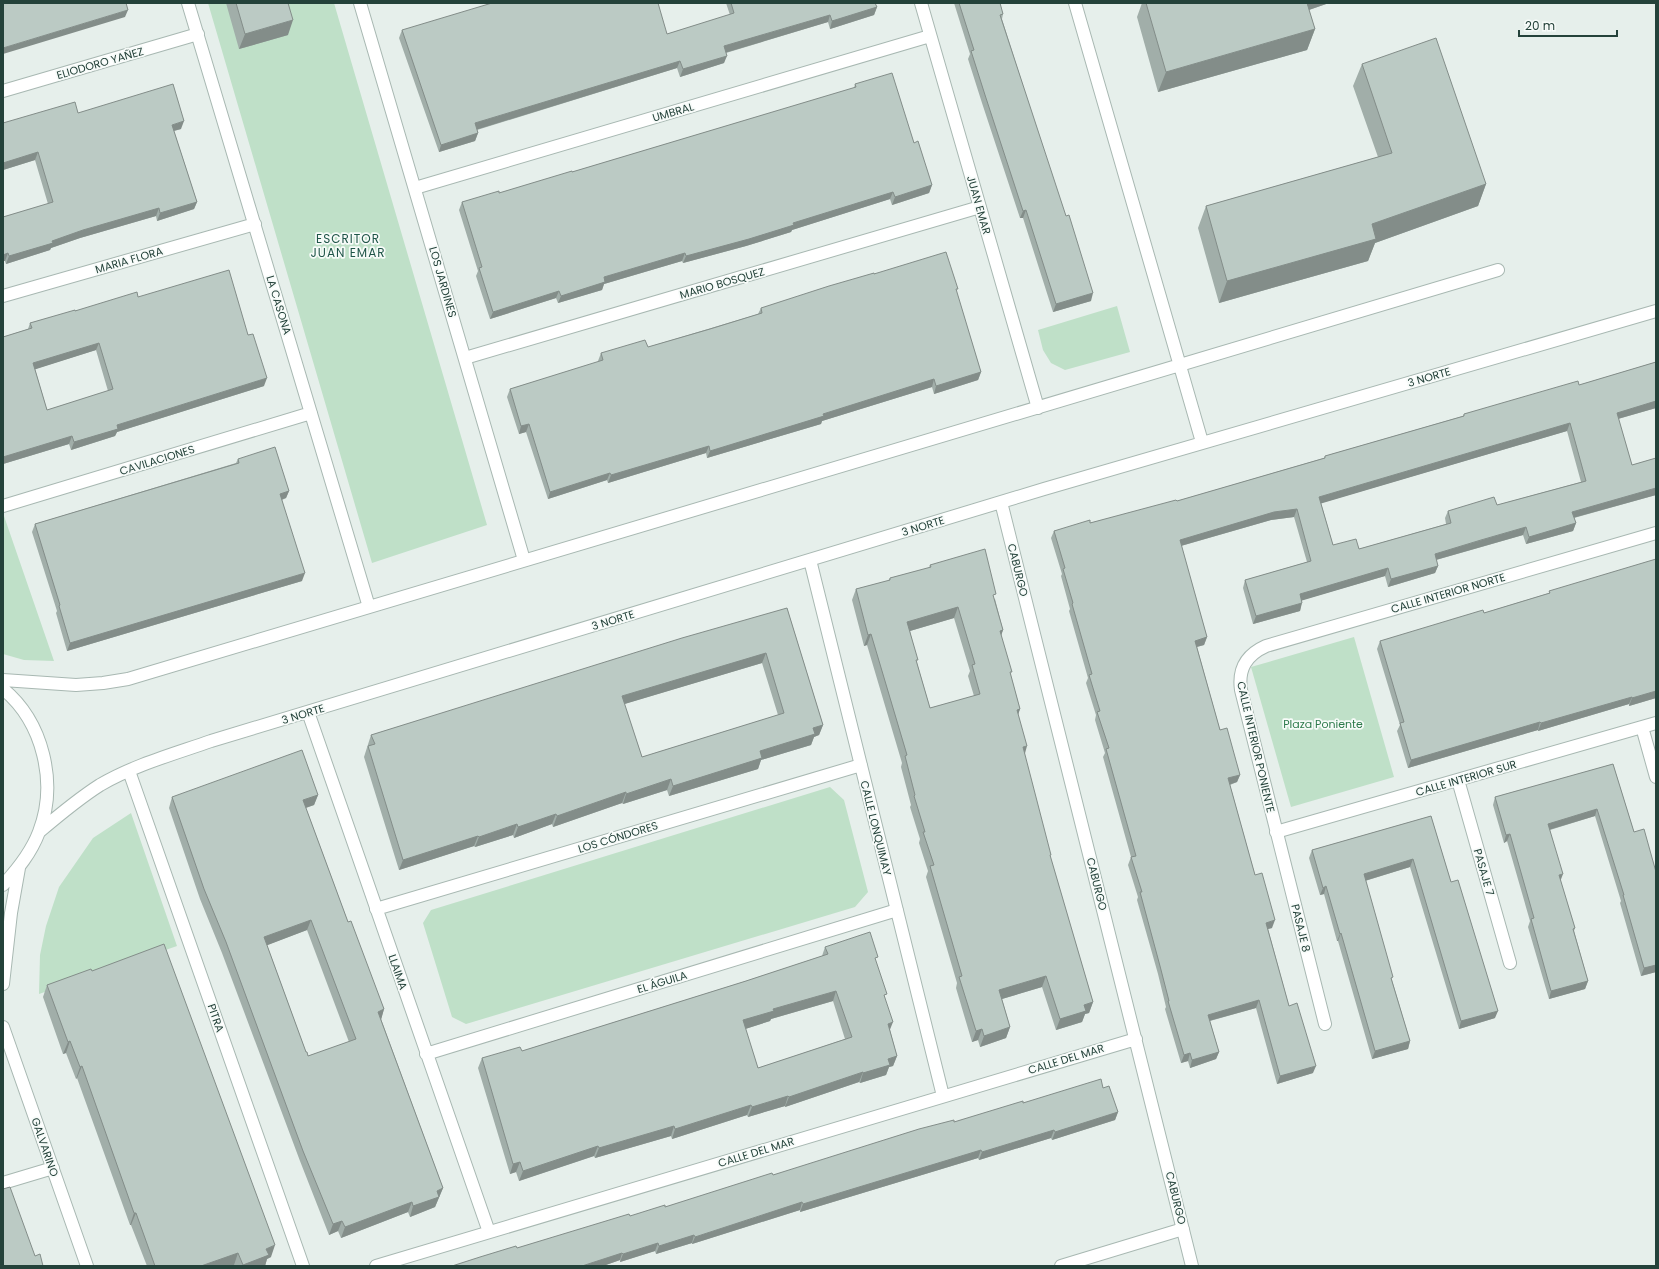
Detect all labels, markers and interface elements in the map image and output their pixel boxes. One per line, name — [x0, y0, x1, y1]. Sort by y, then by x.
scale bar — [1519, 12, 1617, 38]
text: 20 m — [1525, 17, 1555, 34]
street label: ELIODORO YAÑEZ — [55, 43, 145, 83]
street label: UMBRAL — [650, 98, 696, 126]
street label: JUAN EMAR — [963, 174, 995, 237]
district label: ESCRITOR JUAN EMAR — [310, 230, 386, 261]
street label: MARIA FLORA — [93, 243, 165, 277]
street label: LOS JARDINES — [425, 245, 461, 319]
street label: MARIO BOSQUEZ — [678, 263, 766, 303]
street label: LA CASONA — [262, 273, 296, 337]
street label: 3 NORTE — [1406, 363, 1452, 391]
street label: CAVILACIONES — [117, 441, 197, 479]
street label: 3 NORTE — [900, 512, 946, 540]
street label: CABURGO — [1004, 542, 1032, 598]
street label: CALLE INTERIOR NORTE — [1389, 569, 1507, 617]
street label: 3 NORTE — [590, 606, 636, 634]
street label: CALLE INTERIOR PONIENTE — [1233, 680, 1279, 814]
street label: 3 NORTE — [280, 700, 326, 728]
park label: Plaza Poniente — [1283, 716, 1363, 732]
street label: CALLE INTERIOR SUR — [1414, 756, 1519, 800]
street label: CALLE LONQUIMAY — [856, 779, 896, 878]
street label: LOS CÓNDORES — [576, 817, 660, 857]
street label: PASAJE 7 — [1470, 847, 1498, 897]
street label: CABURGO — [1083, 856, 1111, 912]
street label: PASAJE 8 — [1287, 902, 1315, 954]
street label: LLAIMA — [384, 952, 412, 992]
street label: EL ÁGUILA — [635, 967, 690, 997]
street label: PITRA — [204, 1002, 228, 1035]
street label: CALLE DEL MAR — [1026, 1040, 1106, 1078]
street label: GALVARINO — [27, 1115, 63, 1179]
street label: CALLE DEL MAR — [716, 1133, 796, 1171]
street label: CABURGO — [1162, 1170, 1190, 1226]

